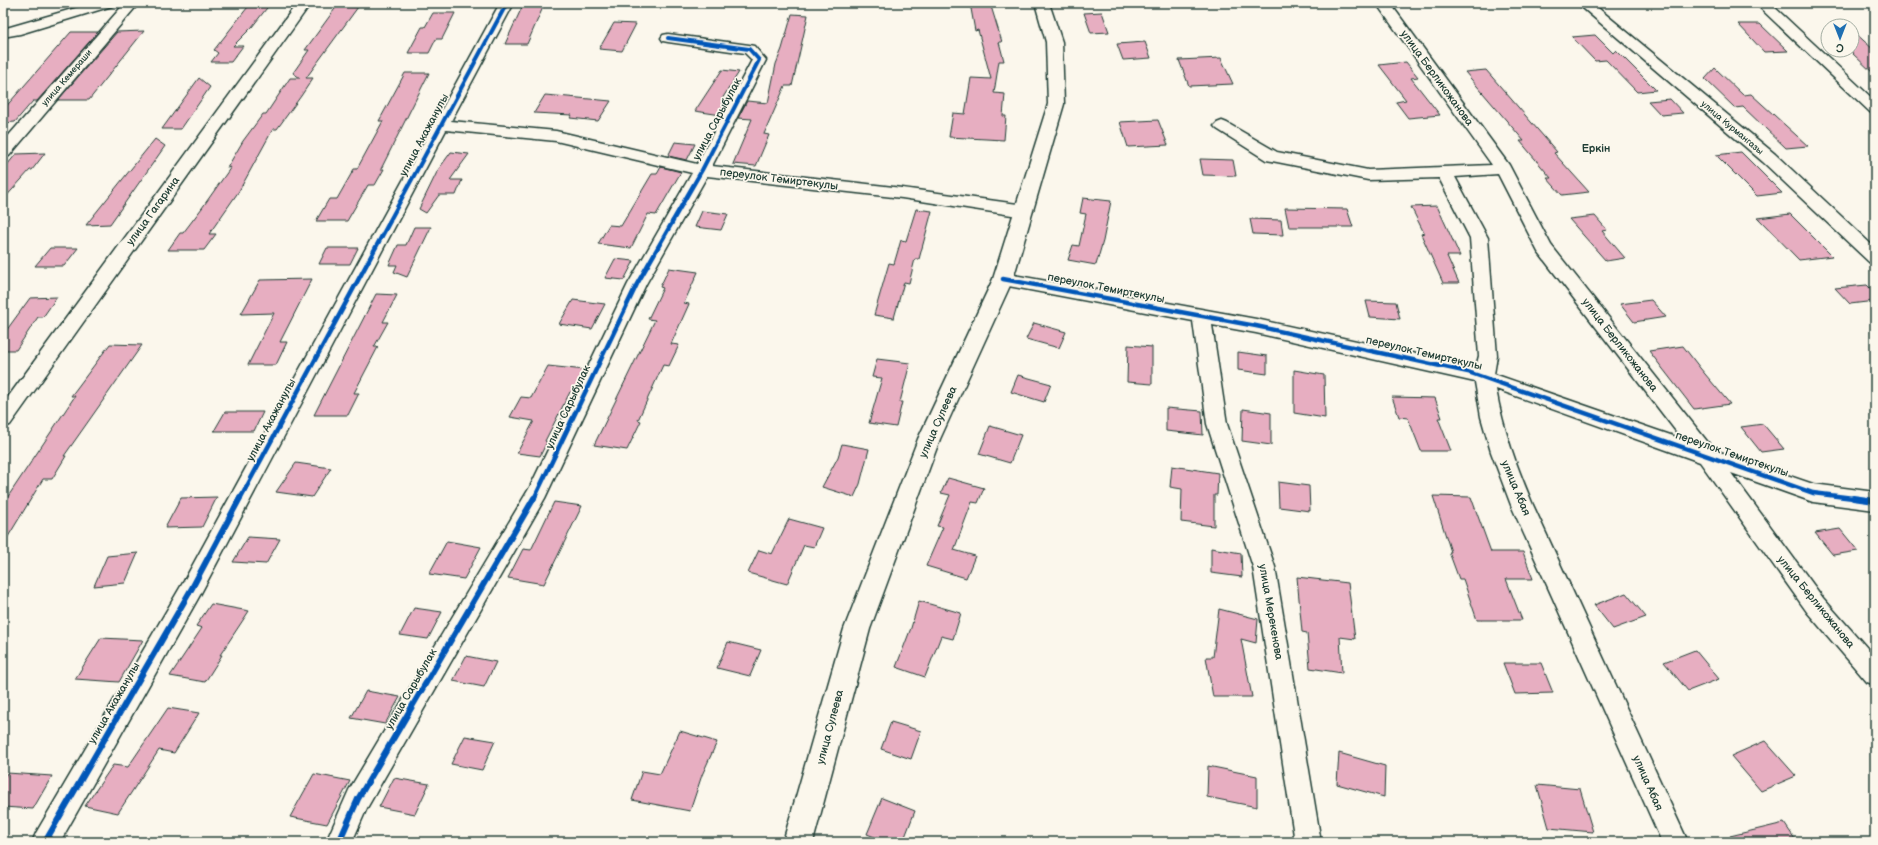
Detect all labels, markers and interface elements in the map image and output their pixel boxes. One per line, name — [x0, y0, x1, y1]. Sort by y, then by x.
north arrow — [1820, 18, 1860, 58]
street label: улица Берликожанова — [1398, 28, 1476, 129]
text: С — [1836, 41, 1844, 54]
street label: улица Кемераши — [39, 47, 95, 109]
street label: улица Сарыбулак — [690, 76, 744, 162]
street label: улица Акажанулы — [397, 91, 451, 179]
street label: улица Курмангазы — [1699, 99, 1765, 157]
district label: Еркін — [1582, 142, 1610, 155]
street label: переулок Темиртекулы — [719, 165, 839, 193]
street label: улица Гагарина — [124, 174, 183, 248]
street label: переулок Темиртекулы — [1046, 270, 1166, 306]
street label: улица Берликожанова — [1579, 296, 1661, 395]
street label: переулок Темиртекулы — [1365, 333, 1483, 373]
street label: улица Сарыбулак — [543, 363, 593, 451]
street label: улица Акажанулы — [244, 376, 298, 464]
street label: улица Сулеева — [916, 384, 960, 460]
street label: переулок Темиртекулы — [1674, 428, 1790, 480]
street label: улица Абая — [1499, 458, 1533, 518]
street label: улица Берликожанова — [1775, 553, 1858, 651]
street label: улица Мерекенова — [1256, 563, 1286, 662]
street label: улица Сарыбулак — [383, 646, 439, 732]
street label: улица Акажанулы — [85, 660, 143, 746]
street label: улица Сулеева — [814, 688, 846, 766]
street label: улица Абая — [1630, 754, 1666, 812]

